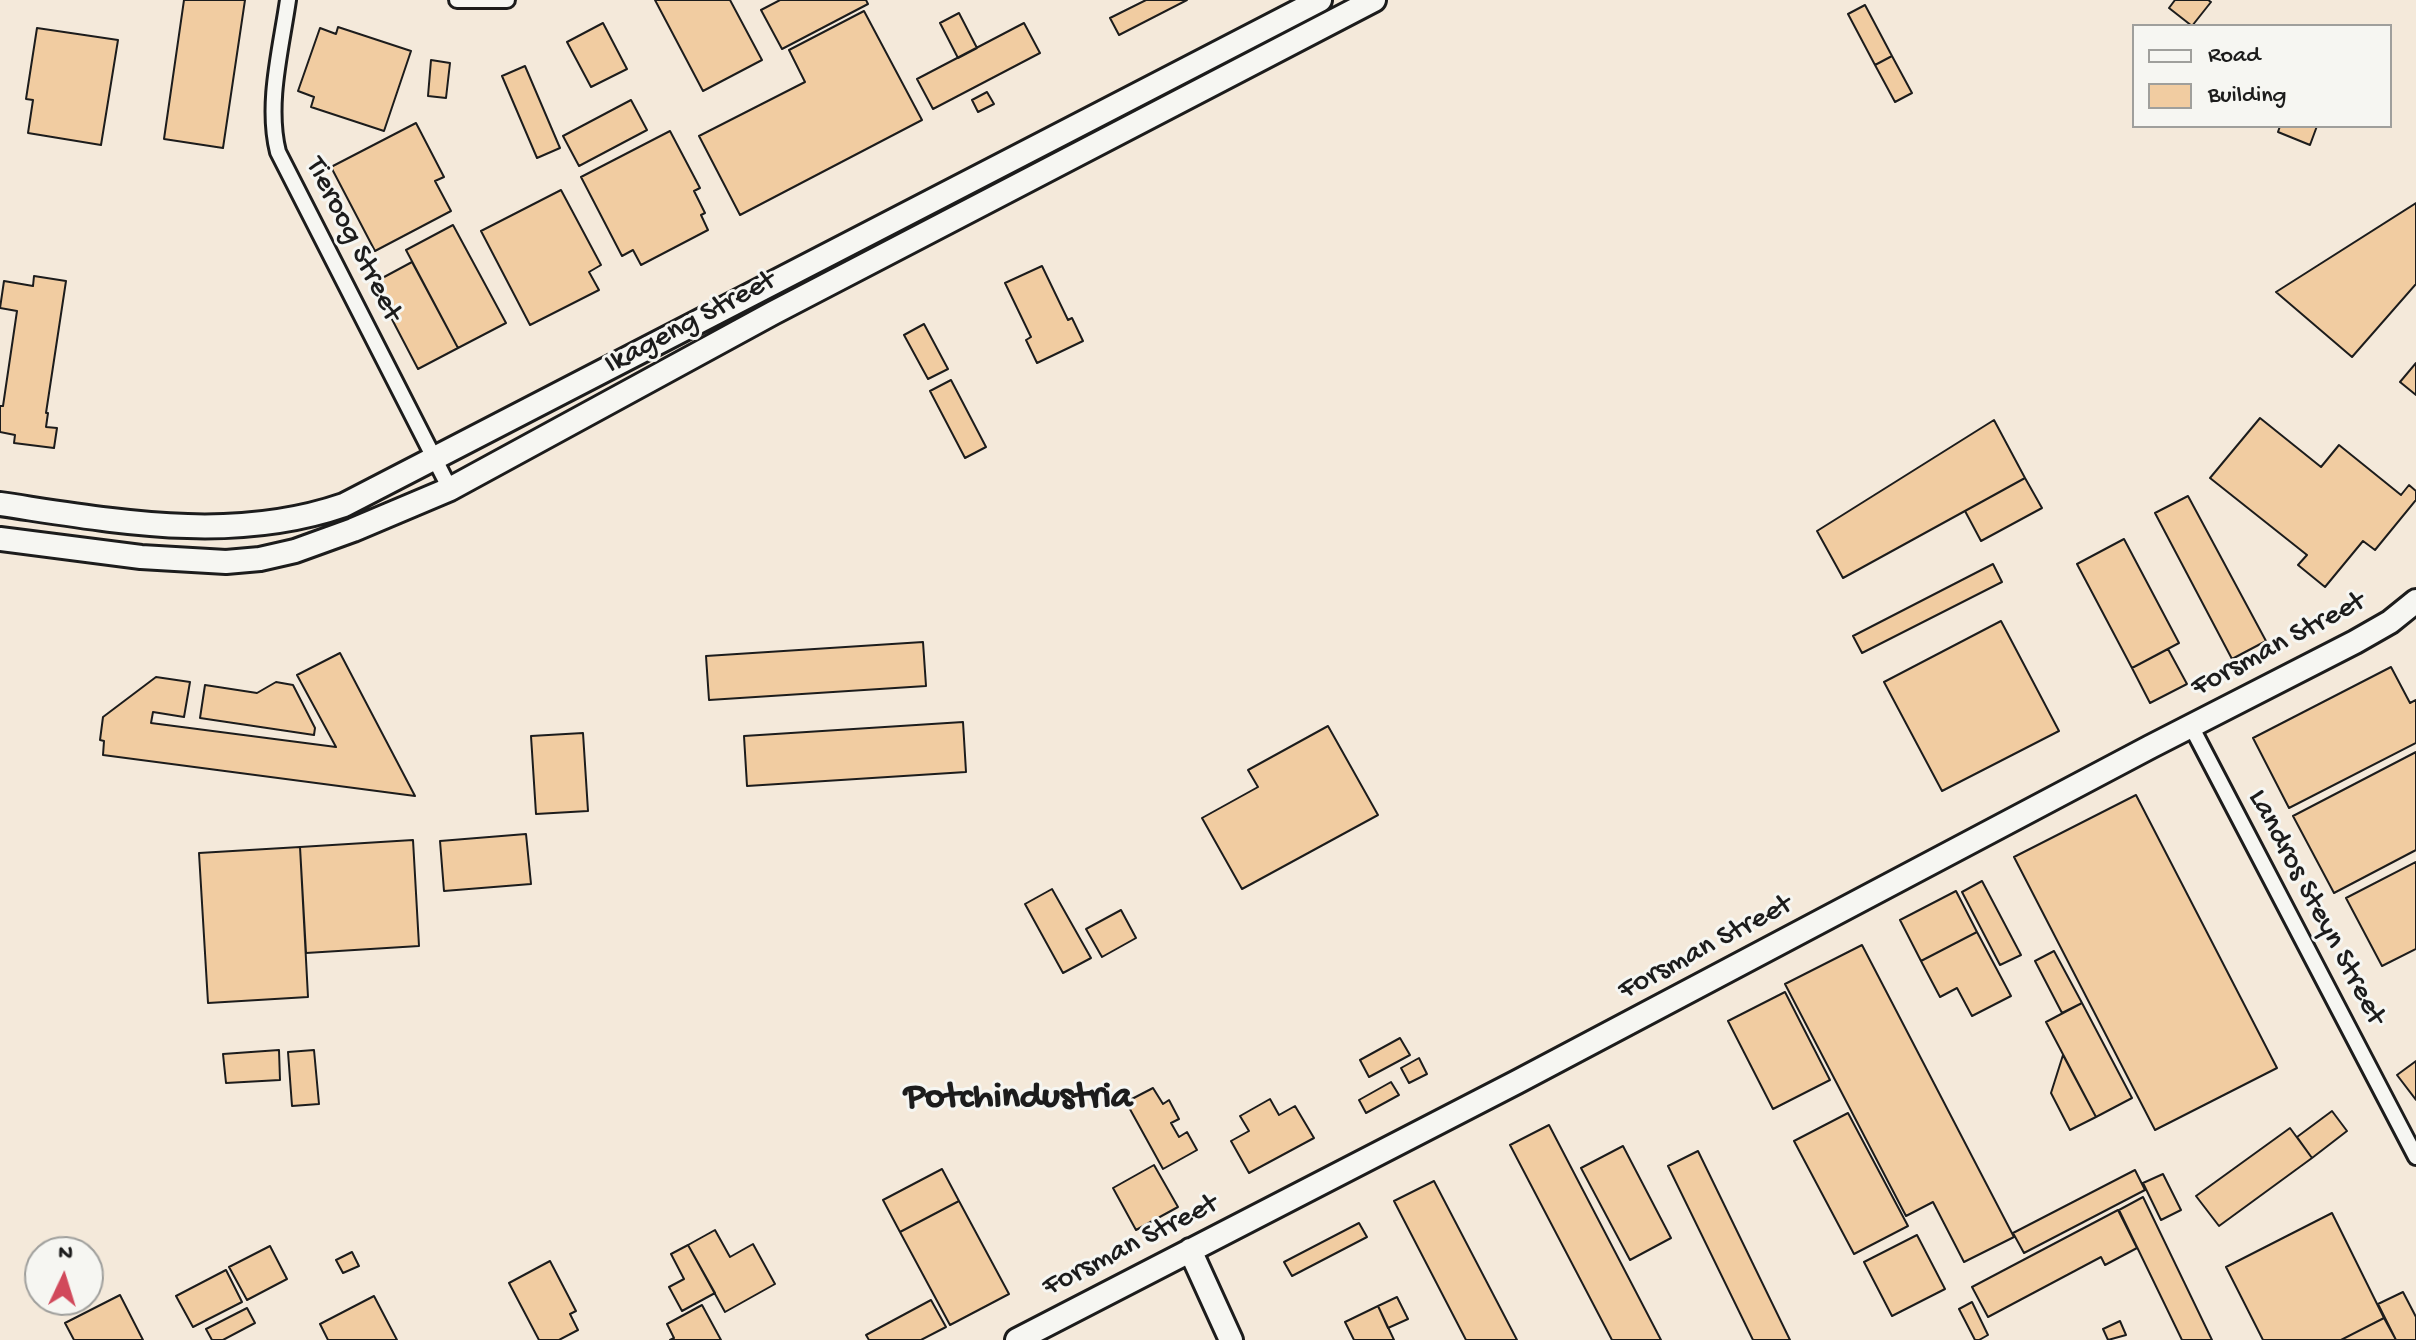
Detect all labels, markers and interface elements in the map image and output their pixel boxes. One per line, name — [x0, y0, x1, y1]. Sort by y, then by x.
legend — [2132, 24, 2392, 128]
text: Road — [2208, 42, 2260, 71]
text: Building — [2208, 82, 2286, 111]
street label: Tieroog Street — [295, 152, 409, 328]
street label: Ikageng Street — [599, 264, 783, 384]
street label: Forsman Street — [2186, 585, 2372, 707]
street label: Landros Steyn Street — [2238, 784, 2392, 1032]
street label: Forsman Street — [1613, 888, 1799, 1010]
district label: Potchindustria — [904, 1076, 1132, 1122]
street label: Forsman Street — [1037, 1187, 1225, 1307]
north arrow — [24, 1236, 104, 1316]
text: N — [57, 1241, 74, 1268]

